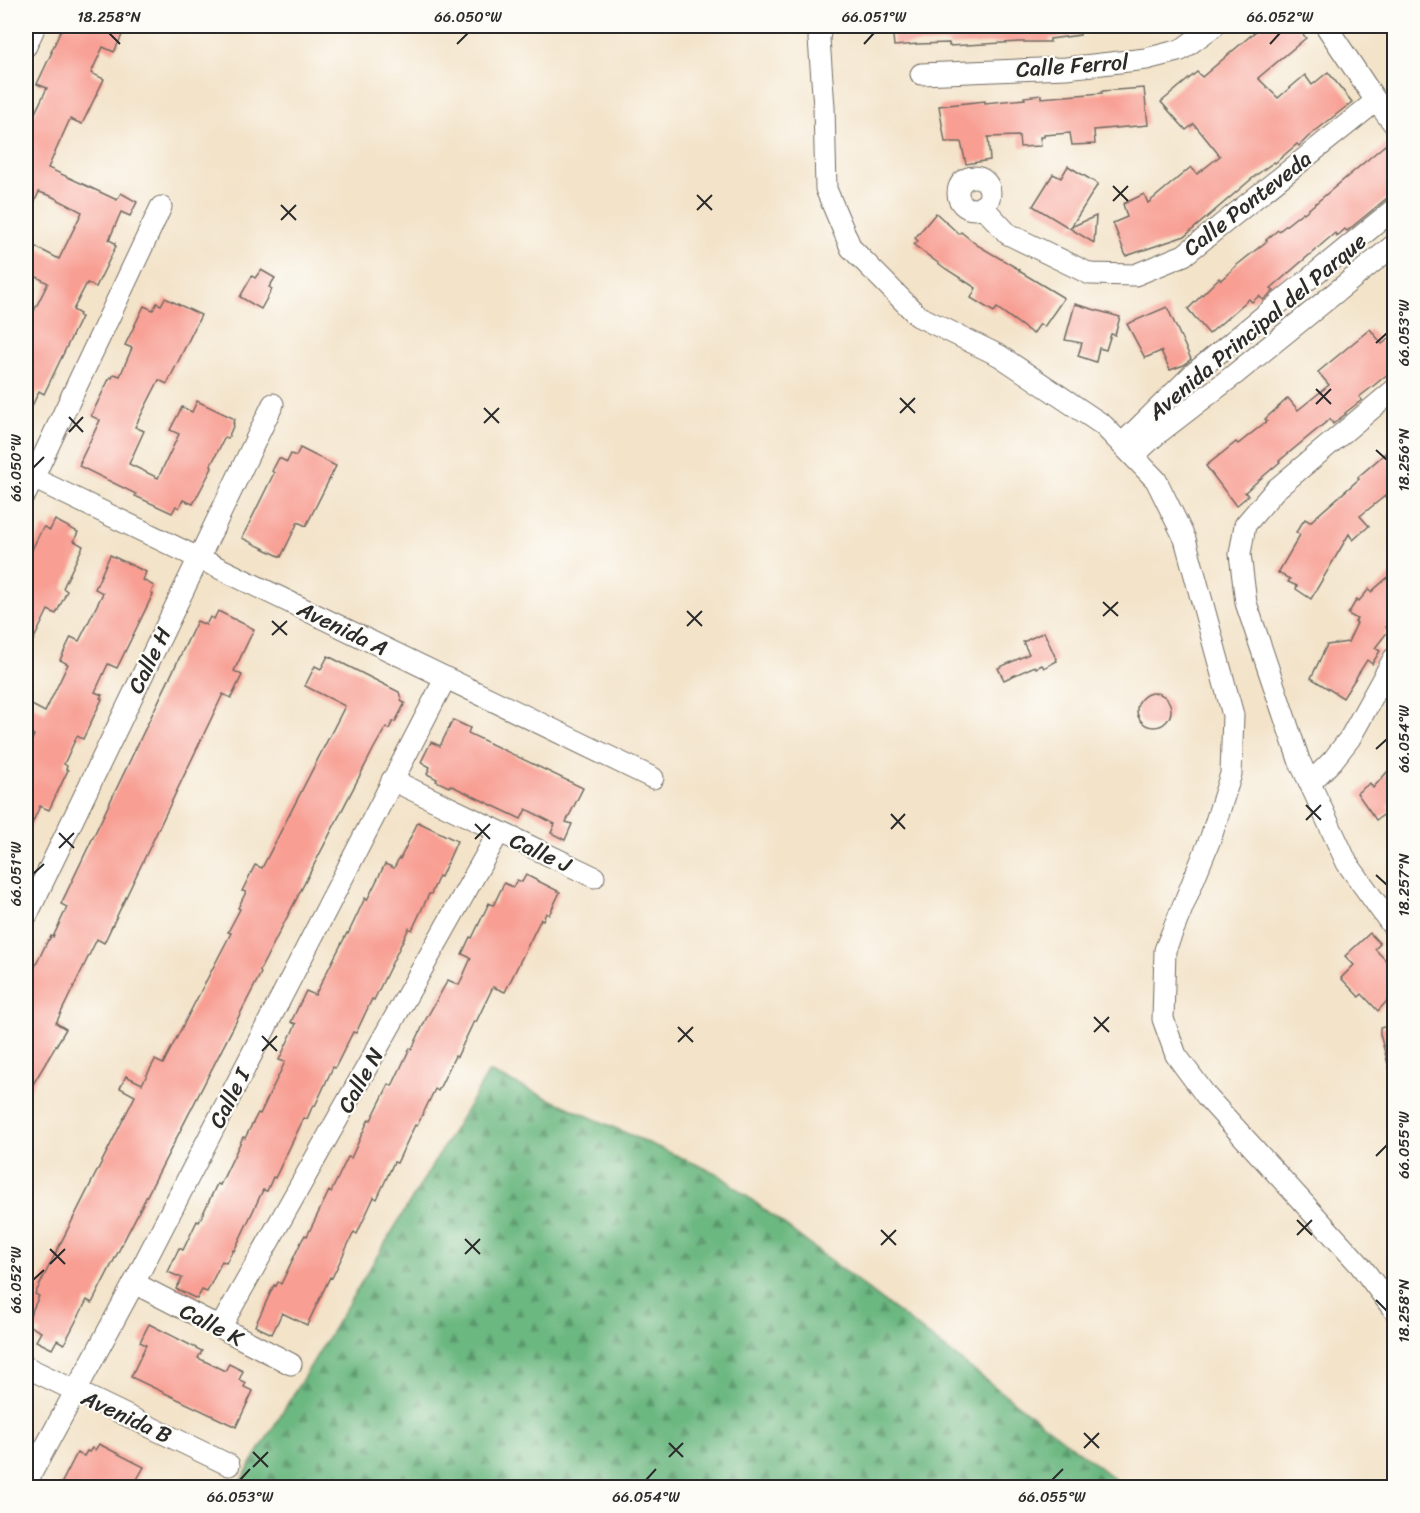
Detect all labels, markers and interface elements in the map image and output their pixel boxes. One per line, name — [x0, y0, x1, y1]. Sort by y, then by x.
text: 18.258°N — [77, 4, 141, 30]
text: 66.050°W — [434, 4, 502, 30]
text: 66.051°W — [842, 4, 907, 30]
text: 66.052°W — [1247, 4, 1314, 30]
street label: Calle Ferrol — [1015, 42, 1130, 89]
street label: Calle Ponteveda — [1174, 140, 1320, 267]
street label: Avenida Principal del Parque — [1138, 223, 1376, 431]
text: 66.053°W — [1391, 299, 1417, 366]
text: 18.256°N — [1391, 428, 1417, 492]
text: 66.050°W — [3, 434, 29, 502]
street label: Avenida A — [290, 589, 395, 667]
street label: Calle H — [117, 620, 182, 700]
text: 66.054°W — [1391, 705, 1417, 773]
street label: Calle J — [503, 821, 579, 884]
text: 66.051°W — [3, 841, 29, 906]
text: 18.257°N — [1391, 853, 1417, 917]
street label: Calle N — [326, 1040, 395, 1120]
street label: Calle I — [198, 1060, 262, 1135]
text: 66.055°W — [1391, 1111, 1417, 1179]
text: 66.052°W — [3, 1246, 29, 1313]
text: 18.258°N — [1391, 1279, 1417, 1343]
street label: Calle K — [173, 1292, 251, 1357]
street label: Avenida B — [74, 1378, 179, 1454]
text: 66.053°W — [207, 1484, 274, 1510]
text: 66.054°W — [612, 1484, 680, 1510]
text: 66.055°W — [1018, 1484, 1086, 1510]

